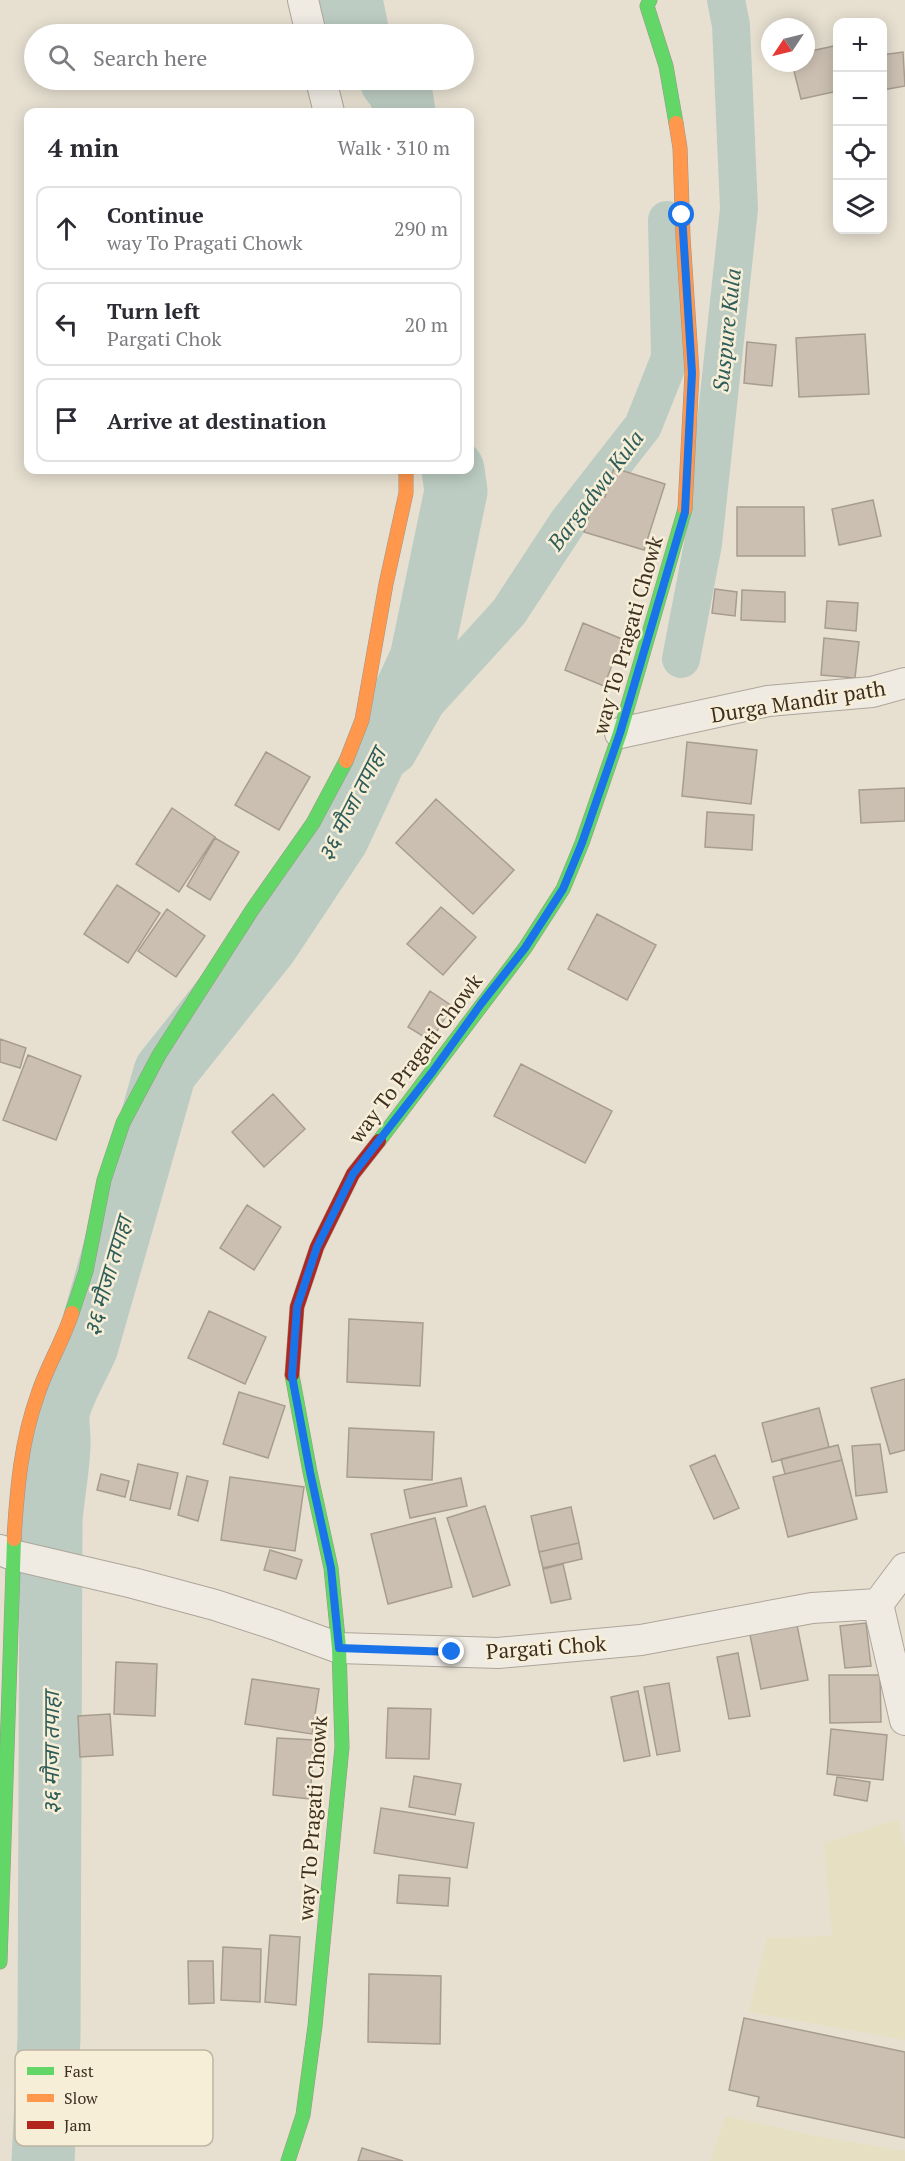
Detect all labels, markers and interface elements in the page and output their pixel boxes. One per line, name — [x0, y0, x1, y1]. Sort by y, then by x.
north arrow — [761, 18, 815, 72]
map controls — [833, 18, 887, 234]
button: + — [833, 18, 887, 72]
search box — [24, 24, 474, 90]
icon: search — [45, 41, 78, 74]
text: Search here — [93, 43, 207, 72]
button: − — [833, 72, 887, 126]
button: locate — [833, 126, 887, 180]
text: 4 min — [48, 130, 119, 164]
text: Walk · 310 m — [338, 134, 450, 161]
button: layers — [833, 180, 887, 234]
text: Continue — [107, 200, 204, 229]
route start — [668, 201, 694, 227]
icon: ahead — [50, 212, 83, 245]
text: 290 m — [394, 215, 448, 242]
text: way To Pragati Chowk — [107, 229, 303, 256]
water label: Suspure Kula — [705, 267, 747, 393]
text: Turn left — [107, 296, 200, 325]
icon: left — [50, 308, 83, 341]
text: 20 m — [405, 311, 448, 338]
text: Pargati Chok — [107, 325, 222, 352]
icon: arrive — [50, 404, 83, 437]
text: Arrive at destination — [107, 406, 326, 435]
water label: Bargadwa Kula — [540, 424, 650, 557]
street label: way To Pragati Chowk — [585, 532, 669, 739]
street label: Durga Mandir path — [709, 673, 887, 729]
water label: ३६ मौजा तपाहा — [310, 739, 394, 865]
street label: way To Pragati Chowk — [341, 967, 488, 1149]
water label: ३६ मौजा तपाहा — [76, 1209, 139, 1339]
street label: Pargati Chok — [485, 1629, 607, 1665]
route end — [438, 1638, 464, 1664]
water label: ३६ मौजा तपाहा — [36, 1687, 65, 1814]
street label: way To Pragati Chowk — [291, 1714, 333, 1922]
legend — [15, 2050, 213, 2146]
text: Fast — [64, 2060, 94, 2082]
text: Slow — [64, 2087, 98, 2109]
text: Jam — [64, 2114, 92, 2136]

